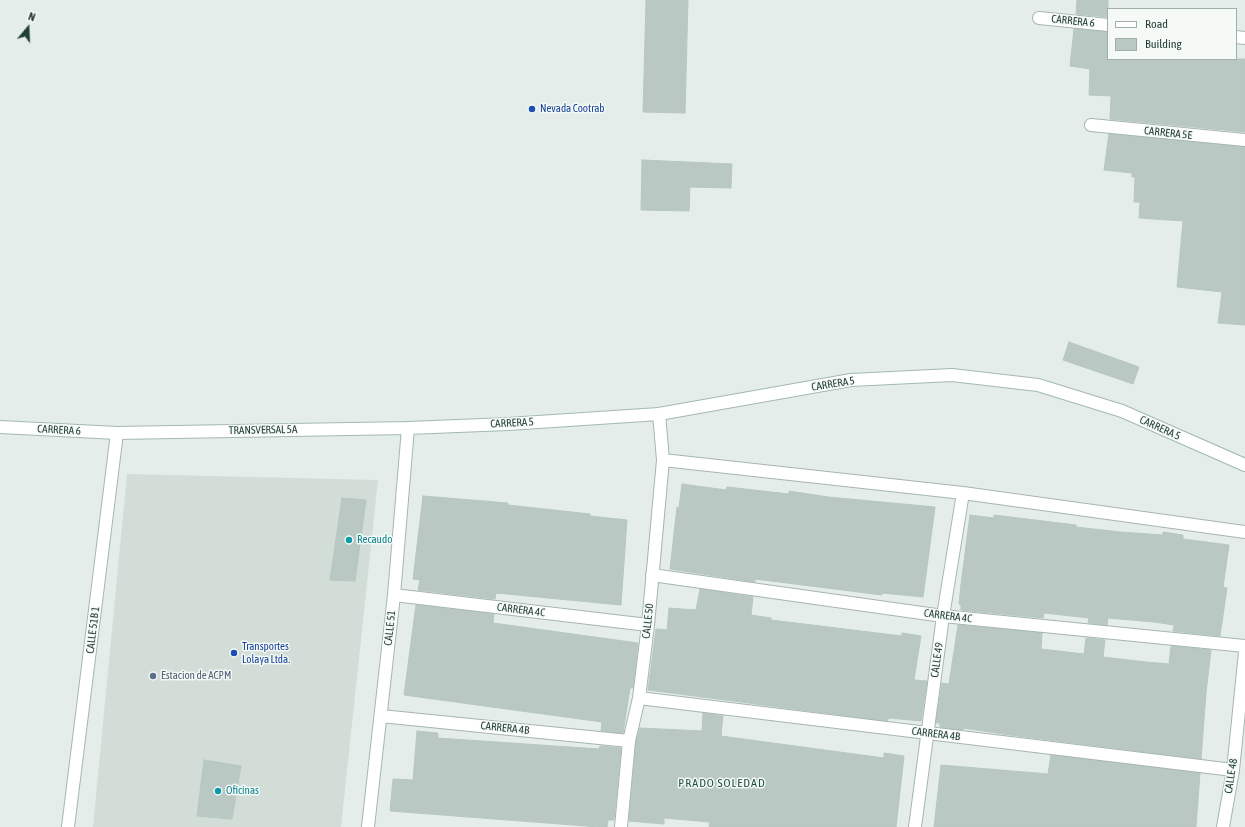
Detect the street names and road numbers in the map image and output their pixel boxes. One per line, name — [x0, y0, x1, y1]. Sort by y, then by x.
street label: CARRERA 6 — [1051, 12, 1095, 30]
street label: CARRERA 5E — [1143, 124, 1193, 142]
street label: CARRERA 5 — [810, 374, 856, 394]
street label: CARRERA 5 — [1137, 413, 1183, 443]
street label: CARRERA 5 — [490, 415, 534, 431]
street label: CARRERA 6 — [37, 422, 81, 438]
street label: TRANSVERSAL 5A — [229, 423, 297, 437]
street label: CARRERA 4C — [496, 600, 546, 620]
street label: CALLE 50 — [640, 603, 656, 639]
street label: CALLE 51B 1 — [84, 606, 102, 654]
street label: CARRERA 4C — [923, 606, 973, 626]
street label: CALLE 51 — [382, 610, 398, 646]
street label: CALLE 49 — [928, 642, 946, 678]
street label: CARRERA 4B — [480, 719, 530, 737]
street label: CARRERA 4B — [911, 724, 961, 744]
street label: CALLE 48 — [1222, 757, 1240, 795]

